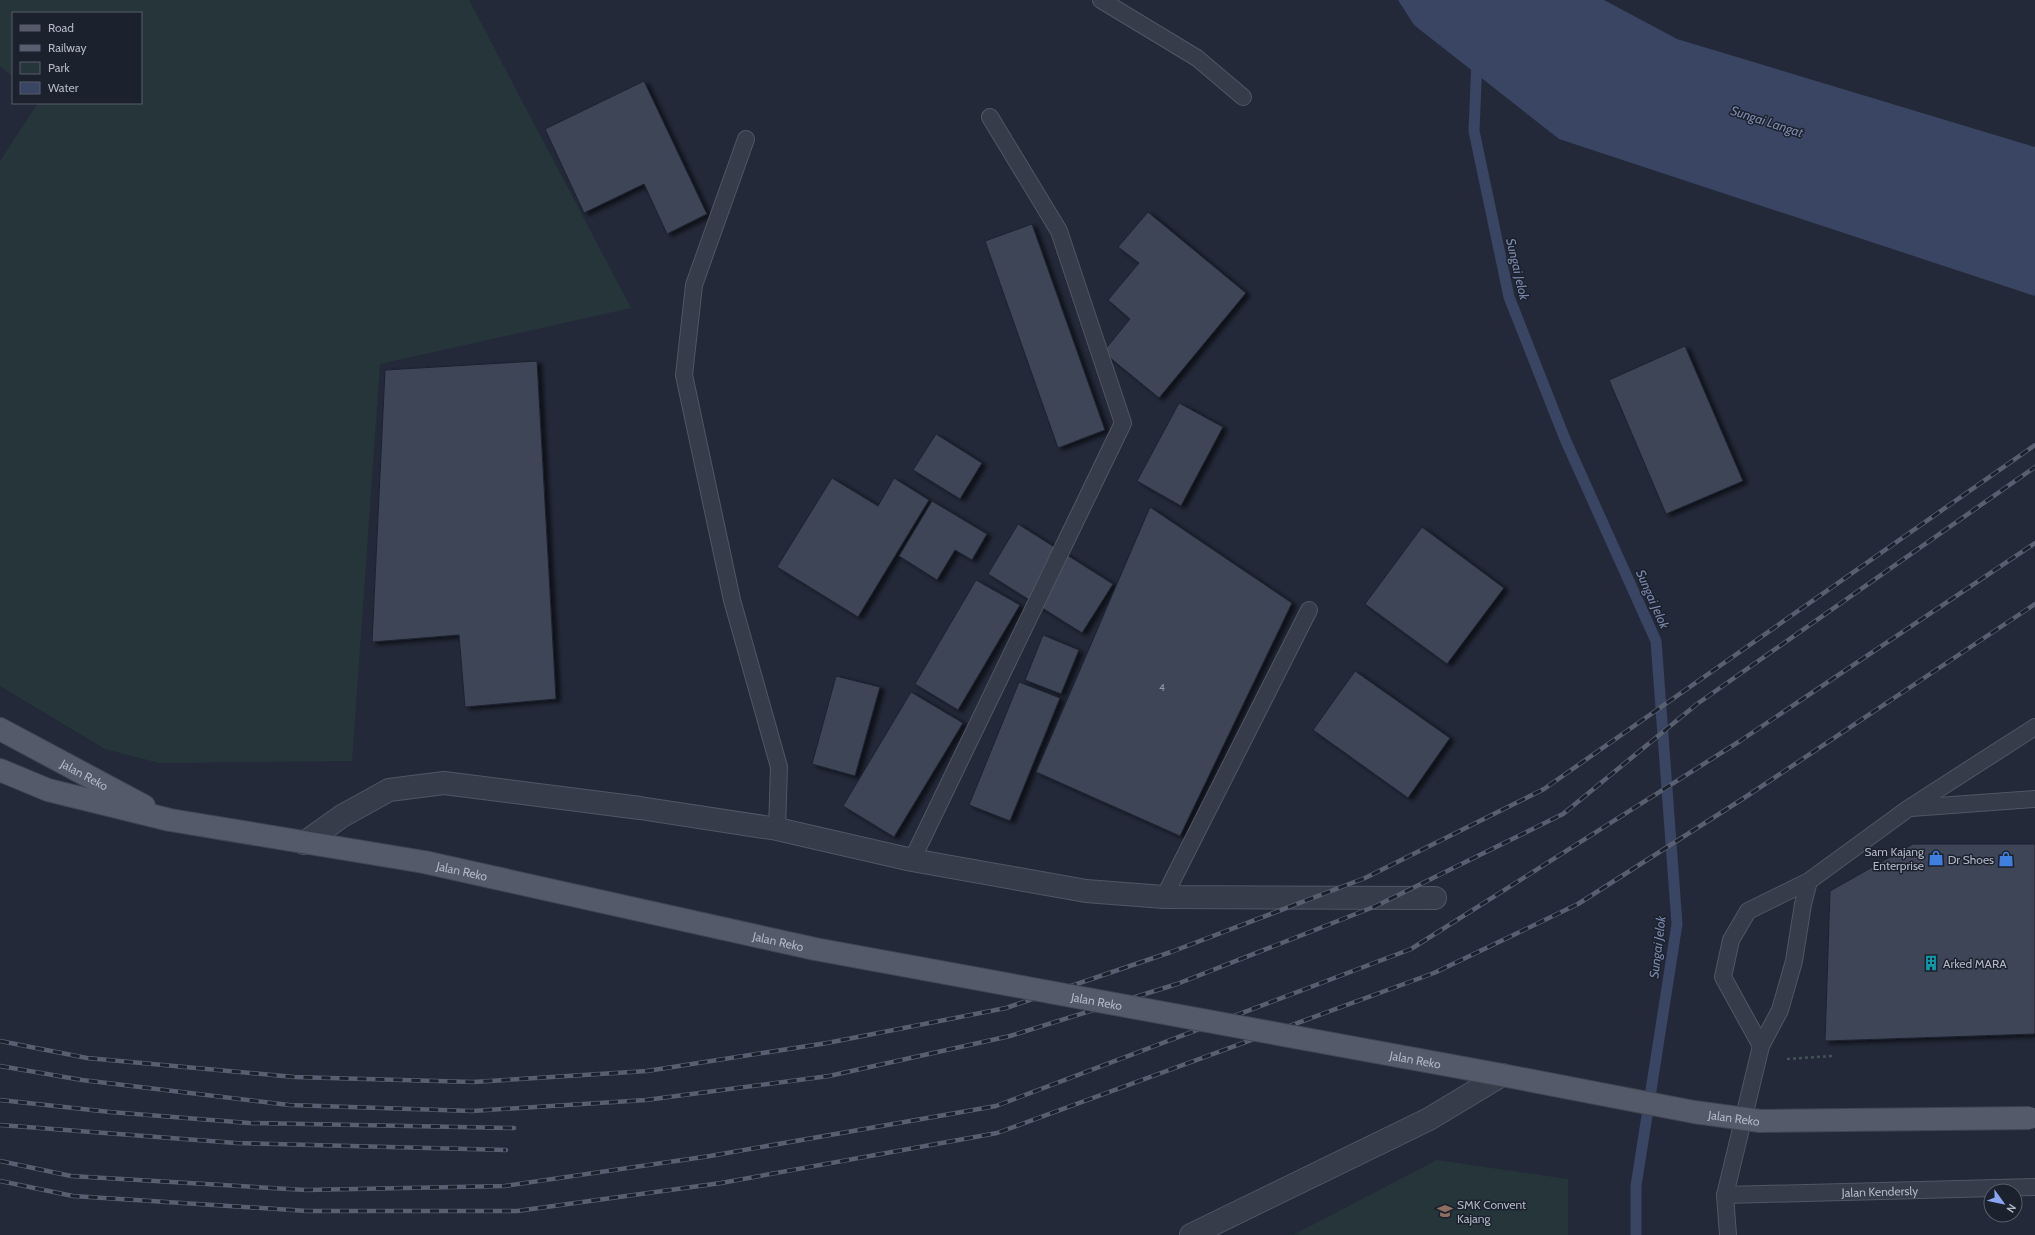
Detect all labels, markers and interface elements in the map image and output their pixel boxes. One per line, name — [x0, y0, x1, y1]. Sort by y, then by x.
legend — [12, 12, 142, 104]
text: Road — [48, 20, 74, 35]
text: Railway — [48, 40, 86, 55]
text: Park — [48, 60, 70, 75]
text: Water — [48, 80, 79, 95]
water label: Sungai Langat — [1729, 102, 1806, 141]
water label: Sungai Jelok — [1503, 237, 1533, 302]
water label: Sungai Jelok — [1633, 567, 1673, 631]
house number: 4 — [1159, 681, 1165, 694]
street label: Jalan Reko — [57, 755, 111, 793]
place label: Sam Kajang Enterprise — [1864, 844, 1925, 873]
shop icon: Sam Kajang Enterprise — [1927, 849, 1945, 867]
shop icon: Dr Shoes — [1997, 850, 2015, 868]
place label: Dr Shoes — [1948, 852, 1994, 867]
street label: Jalan Reko — [434, 857, 489, 883]
water label: Sungai Jelok — [1645, 914, 1669, 979]
street label: Jalan Reko — [751, 928, 806, 954]
building icon: Arked MARA — [1922, 954, 1940, 972]
place label: Arked MARA — [1943, 956, 2007, 971]
street label: Jalan Reko — [1069, 988, 1124, 1013]
street label: Jalan Reko — [1388, 1047, 1443, 1071]
street label: Jalan Reko — [1706, 1106, 1761, 1128]
street label: Jalan Kendersly — [1841, 1183, 1918, 1200]
north arrow — [1983, 1183, 2023, 1223]
place label: SMK Convent Kajang — [1457, 1197, 1526, 1226]
text: N — [2003, 1201, 2019, 1216]
school or university icon: SMK Convent Kajang — [1436, 1202, 1454, 1220]

